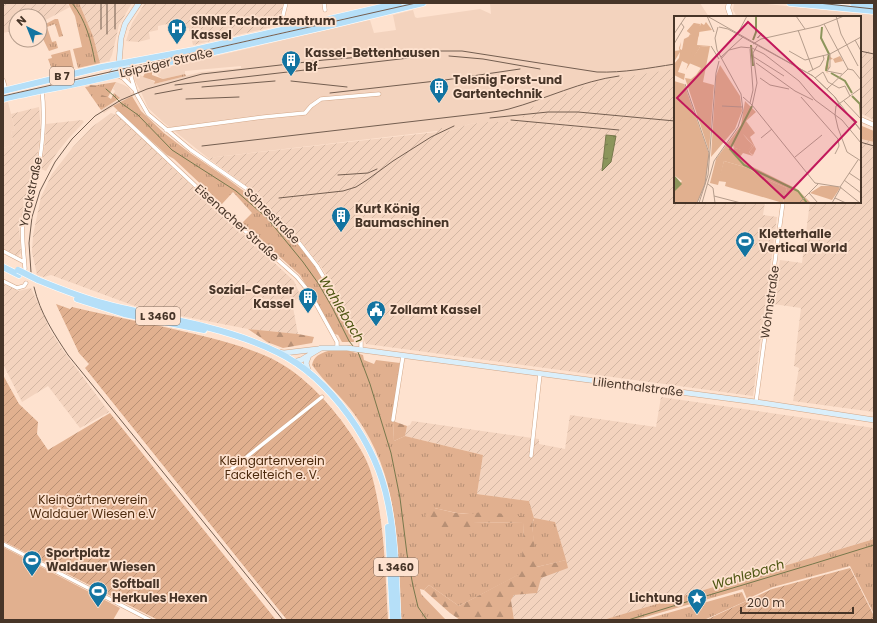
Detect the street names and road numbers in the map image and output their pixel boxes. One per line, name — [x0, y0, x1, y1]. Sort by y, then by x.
street label: Leipziger Straße — [118, 44, 214, 81]
road number: B 7 — [50, 67, 74, 85]
street label: Yorckstraße — [15, 155, 46, 229]
street label: Eisenacher Straße — [191, 180, 283, 265]
street label: Söhrestraße — [240, 184, 304, 248]
street label: Wohnstraße — [756, 264, 783, 340]
road number: L 3460 — [136, 307, 180, 325]
street label: Lilienthalstraße — [592, 373, 684, 400]
road number: L 3460 — [374, 558, 418, 576]

